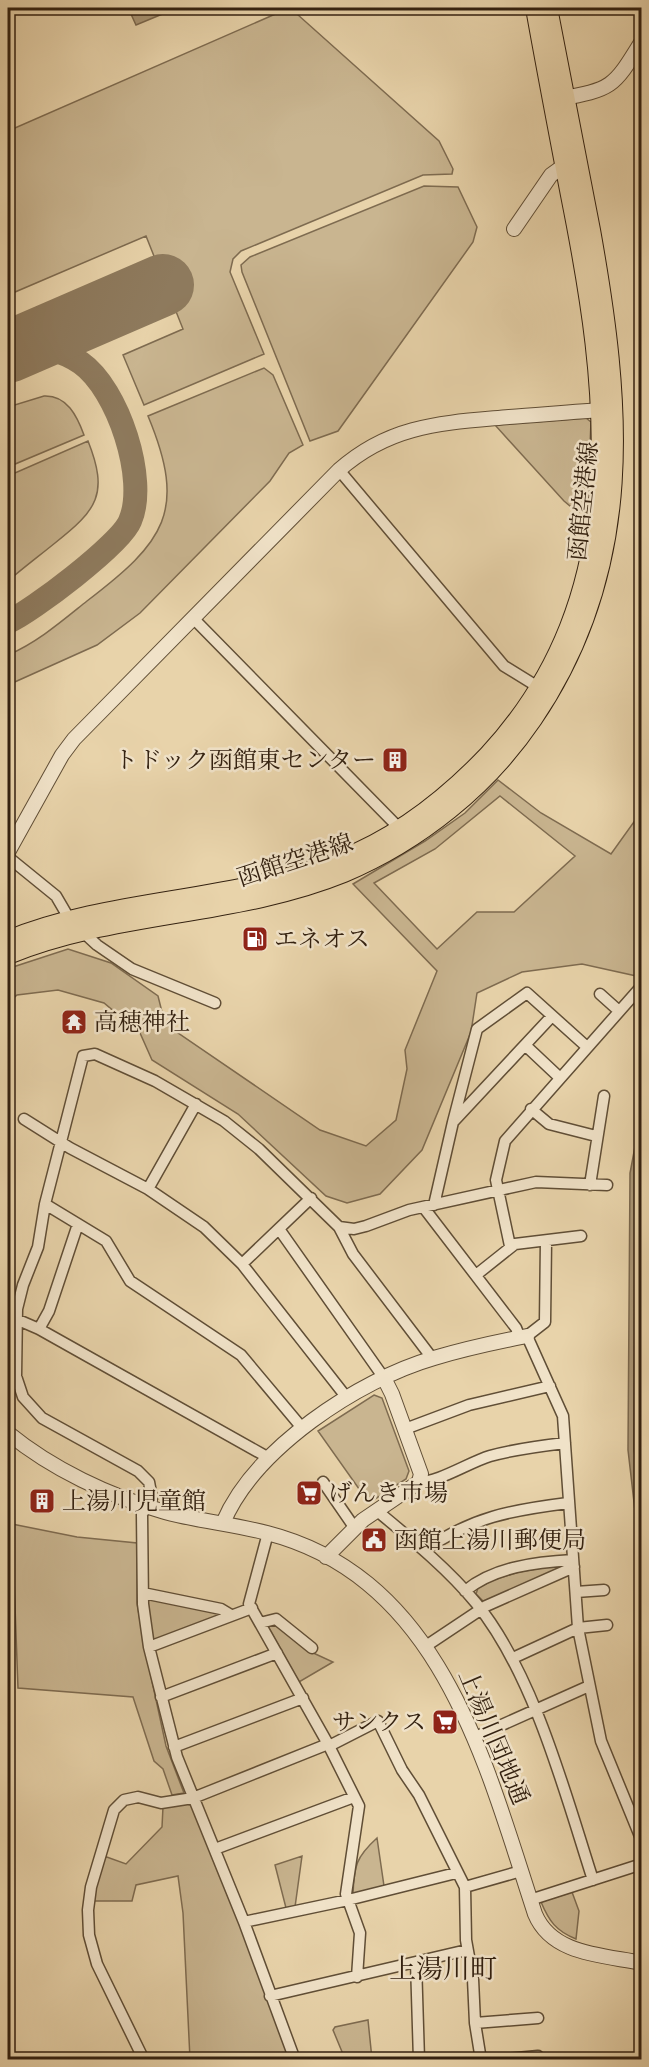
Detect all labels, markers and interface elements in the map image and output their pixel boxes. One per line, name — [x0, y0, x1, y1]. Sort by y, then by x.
street label: 函館空港線 — [564, 440, 603, 562]
building icon: トドック函館東センター — [380, 745, 410, 775]
place label: トドック函館東センター — [114, 747, 376, 774]
street label: 函館空港線 — [234, 829, 356, 892]
fuel station icon: エネオス — [240, 924, 270, 954]
place label: エネオス — [274, 927, 370, 953]
temple icon: 高穂神社 — [59, 1007, 89, 1037]
place label: 高穂神社 — [94, 1009, 190, 1036]
supermarket icon: げんき市場 — [294, 1478, 324, 1508]
place label: げんき市場 — [328, 1480, 448, 1507]
building icon: 上湯川児童館 — [27, 1486, 57, 1516]
place label: 上湯川児童館 — [62, 1488, 206, 1515]
public building icon: 函館上湯川郵便局 — [359, 1525, 389, 1555]
place label: 函館上湯川郵便局 — [394, 1527, 586, 1554]
street label: 上湯川団地通 — [453, 1666, 534, 1809]
supermarket icon: サンクス — [430, 1707, 460, 1737]
place label: サンクス — [332, 1711, 426, 1736]
district label: 上湯川町 — [389, 1955, 497, 1984]

